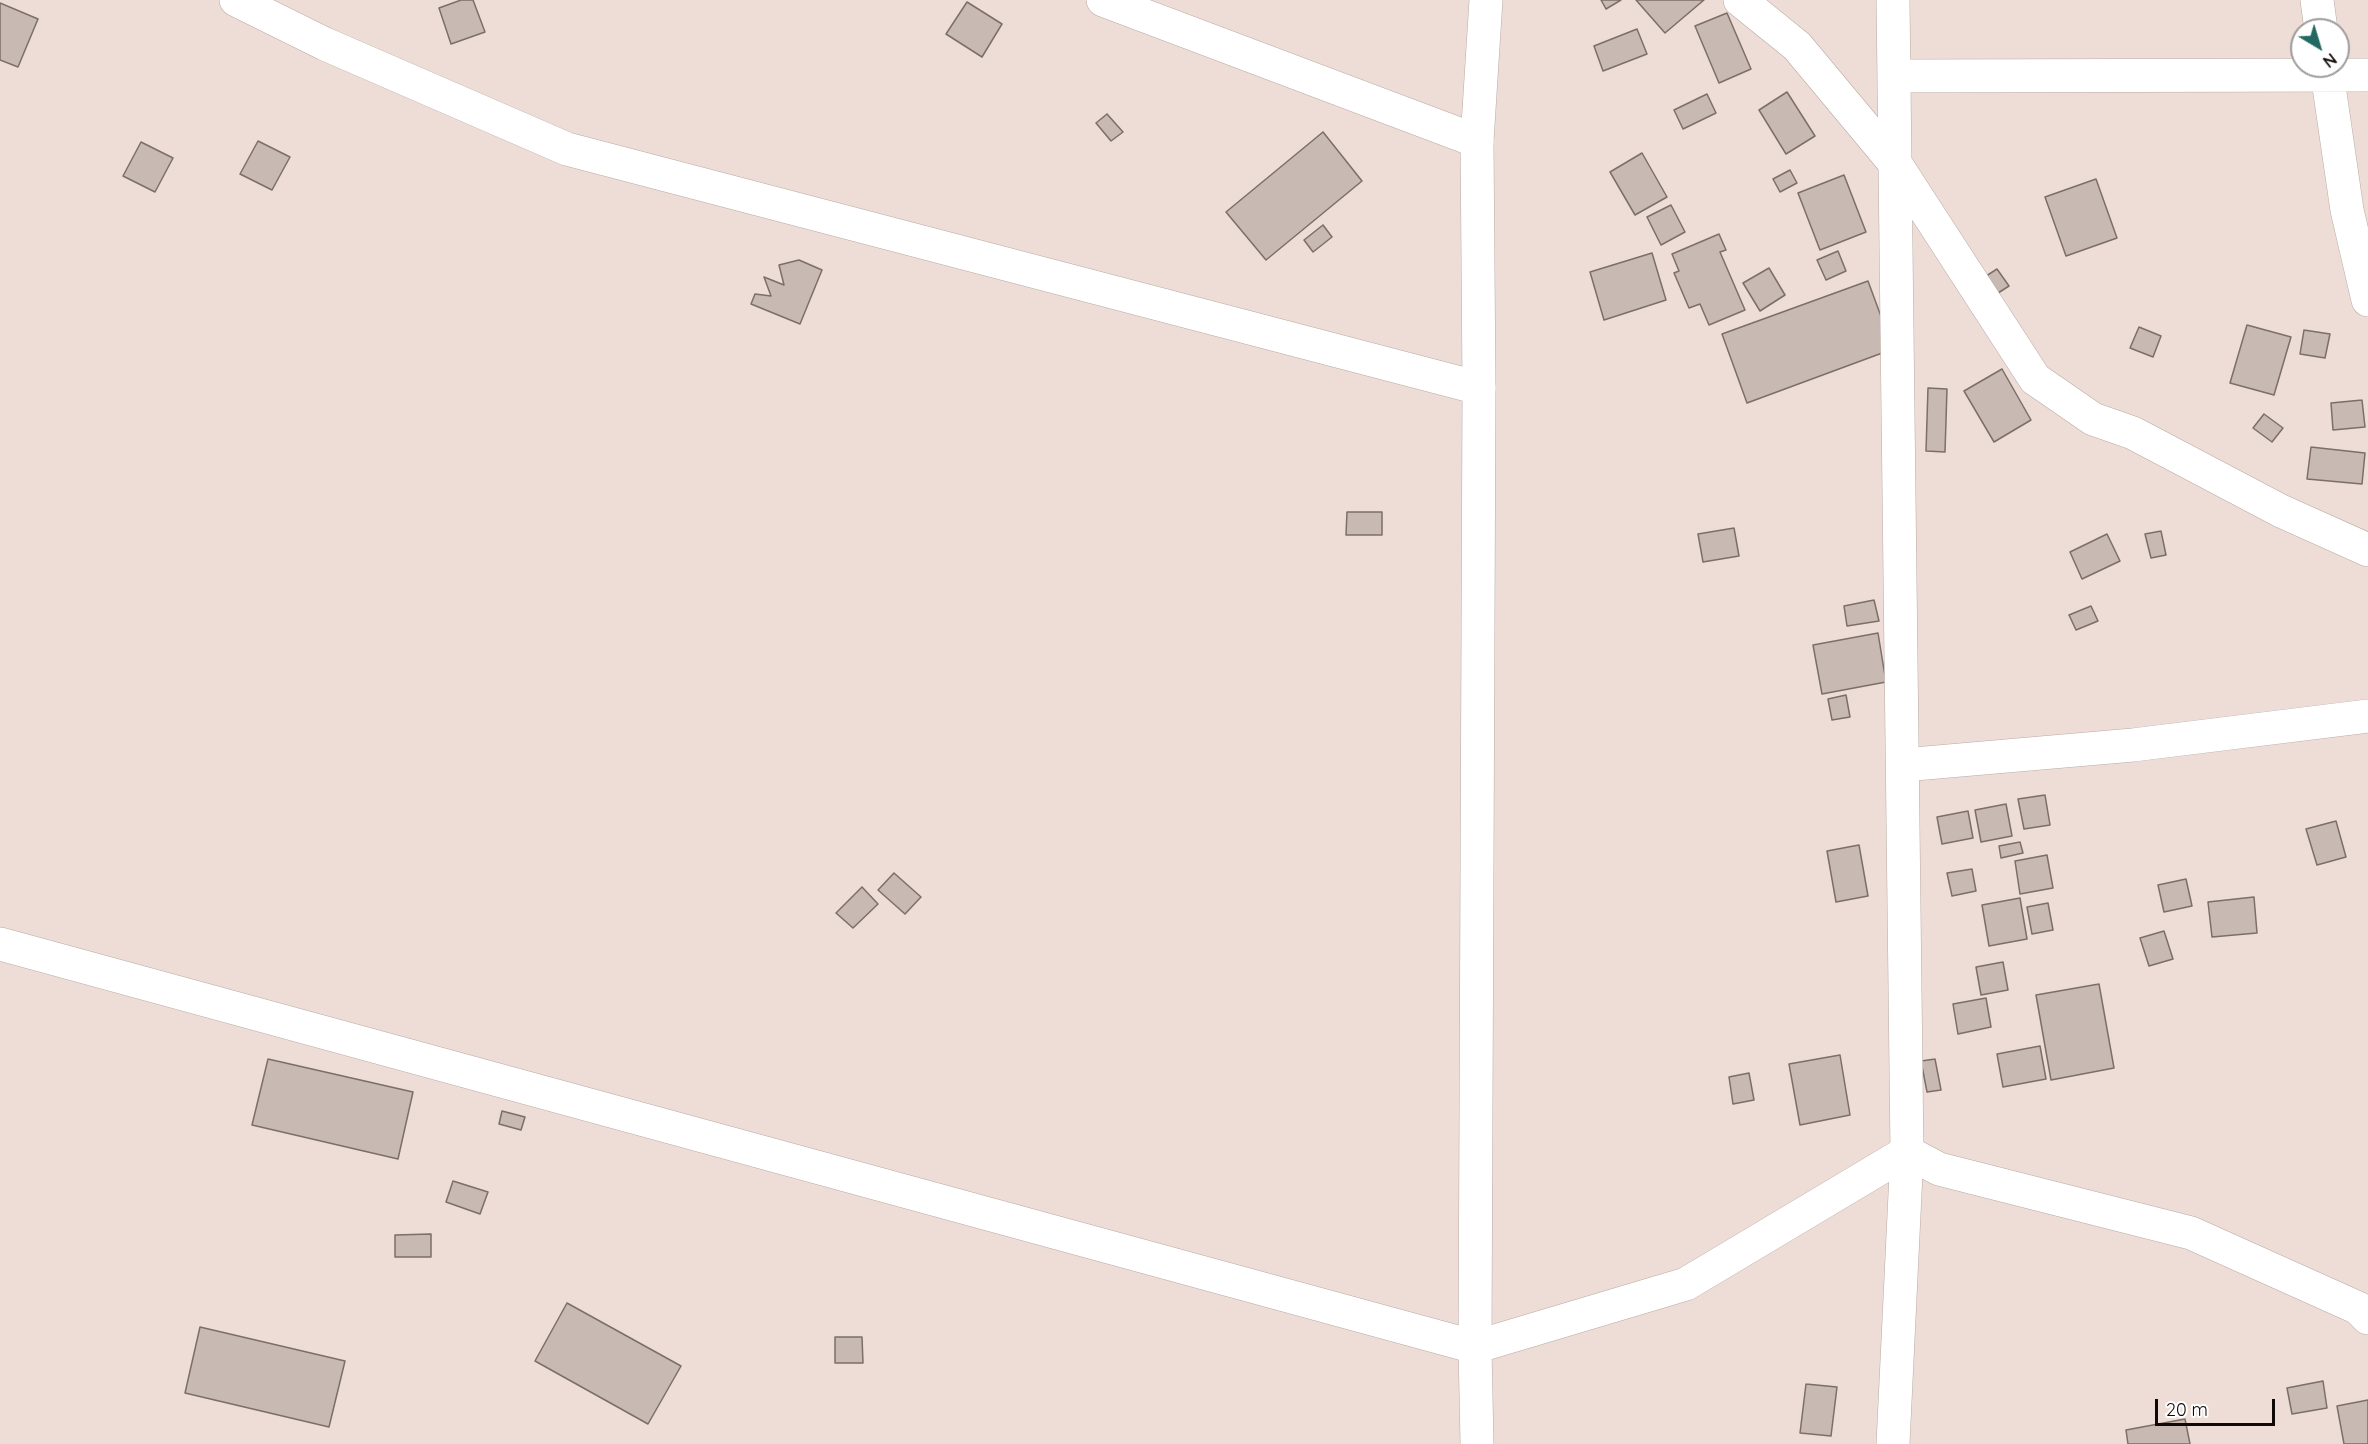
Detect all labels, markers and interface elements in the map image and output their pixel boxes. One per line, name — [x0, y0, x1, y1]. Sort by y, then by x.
north arrow — [2290, 18, 2350, 78]
text: N — [2319, 49, 2341, 72]
scale bar — [2158, 1387, 2278, 1425]
text: 20 m — [2166, 1398, 2208, 1421]

